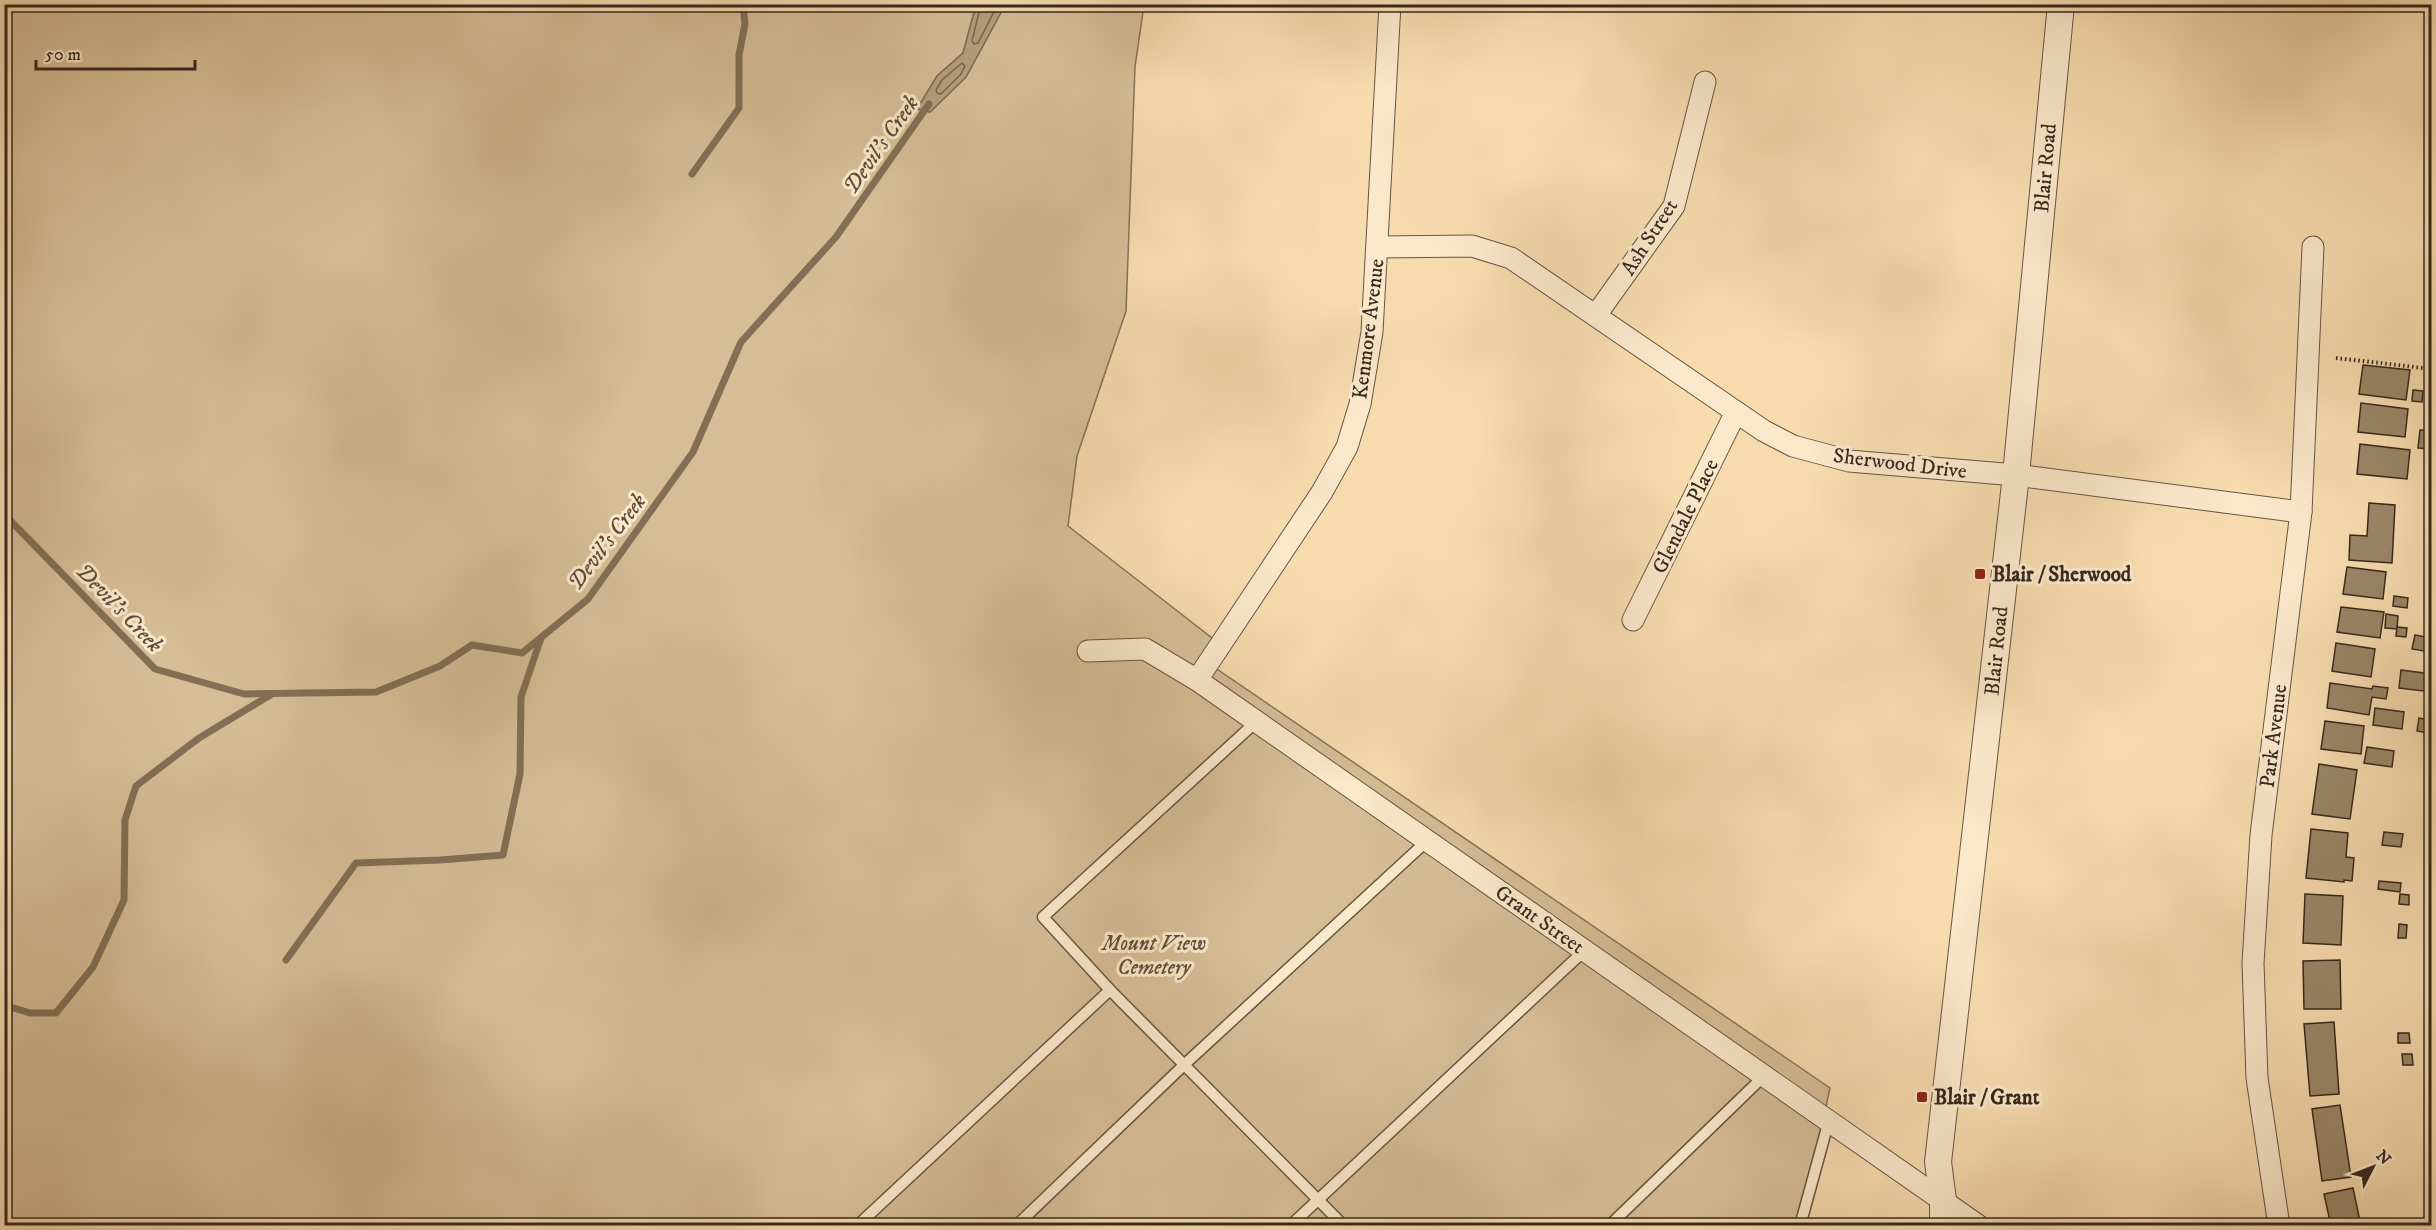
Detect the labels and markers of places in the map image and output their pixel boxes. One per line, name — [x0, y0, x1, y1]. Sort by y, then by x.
place label: Blair / Sherwood — [1992, 562, 2132, 588]
marker: Blair / Sherwood — [1973, 567, 1987, 581]
place label: Blair / Grant — [1934, 1085, 2040, 1111]
marker: Blair / Grant — [1915, 1090, 1929, 1104]

